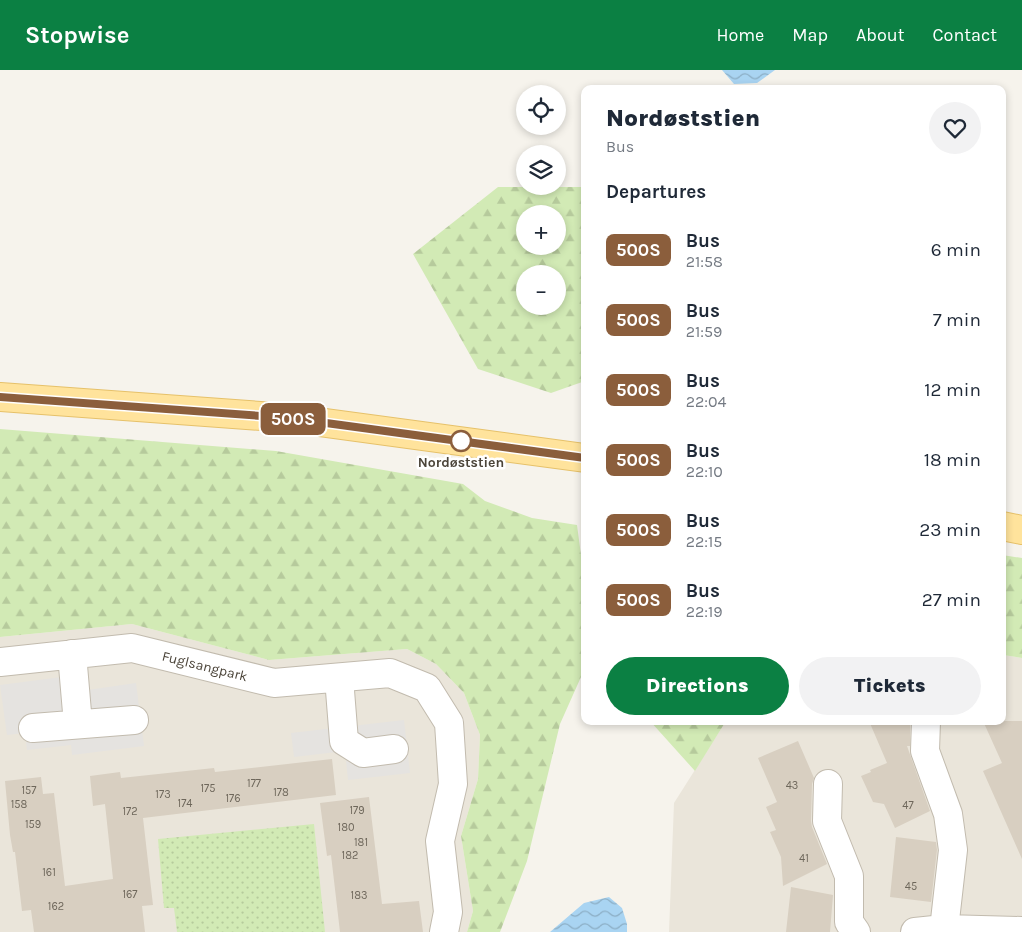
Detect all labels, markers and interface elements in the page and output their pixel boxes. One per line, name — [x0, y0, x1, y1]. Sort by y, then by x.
text: Stopwise — [25, 21, 129, 49]
text: Home — [716, 24, 764, 46]
text: Map — [792, 24, 828, 46]
text: About — [856, 24, 905, 46]
text: Contact — [933, 24, 997, 46]
map controls — [516, 85, 566, 315]
button: locate — [516, 85, 566, 135]
button: heart — [929, 102, 981, 154]
text: Nordøststien — [606, 104, 760, 132]
text: Bus — [606, 137, 634, 156]
button: layers — [516, 145, 566, 195]
text: Departures — [606, 181, 706, 203]
button: + — [516, 205, 566, 255]
text: Bus — [686, 230, 720, 252]
text: 500S — [616, 239, 661, 261]
text: 6 min — [931, 239, 981, 261]
text: 21:58 — [686, 252, 723, 271]
button: − — [516, 265, 566, 315]
text: Bus — [686, 300, 720, 322]
text: 500S — [616, 309, 661, 331]
text: 7 min — [933, 309, 981, 331]
text: 21:59 — [686, 322, 722, 341]
text: Bus — [686, 370, 720, 392]
text: 500S — [616, 379, 661, 401]
text: 12 min — [924, 379, 981, 401]
text: 22:04 — [686, 392, 726, 411]
line badge: 500S — [258, 403, 328, 435]
text: 500S — [271, 408, 315, 430]
marker: Nordøststien — [450, 430, 472, 452]
text: Bus — [686, 440, 720, 462]
text: 500S — [616, 449, 661, 471]
text: 18 min — [924, 449, 981, 471]
place label: Nordøststien — [418, 454, 504, 471]
text: 22:10 — [686, 462, 723, 481]
text: Bus — [686, 510, 720, 532]
text: 500S — [616, 519, 661, 541]
text: 23 min — [919, 519, 981, 541]
text: 22:15 — [686, 532, 722, 551]
text: Bus — [686, 580, 720, 602]
text: 500S — [616, 589, 661, 611]
text: 27 min — [922, 589, 981, 611]
text: 22:19 — [686, 602, 723, 621]
street label: Fuglsangpark — [160, 648, 250, 685]
button: Directions — [606, 657, 789, 715]
button: Tickets — [799, 657, 981, 715]
house number: 177 — [247, 777, 261, 790]
house number: 43 — [786, 779, 798, 792]
house number: 175 — [200, 782, 216, 795]
house number: 157 — [21, 784, 37, 797]
house number: 178 — [273, 786, 289, 799]
house number: 173 — [155, 788, 171, 801]
house number: 176 — [225, 792, 241, 805]
house number: 174 — [178, 797, 192, 810]
house number: 158 — [11, 798, 28, 811]
house number: 47 — [902, 799, 914, 812]
house number: 179 — [349, 804, 365, 817]
house number: 172 — [122, 805, 138, 818]
house number: 159 — [25, 818, 41, 831]
house number: 180 — [338, 821, 354, 834]
house number: 181 — [354, 836, 368, 849]
house number: 182 — [342, 849, 358, 862]
house number: 41 — [799, 852, 809, 865]
house number: 161 — [42, 866, 56, 879]
house number: 45 — [905, 880, 917, 893]
house number: 167 — [122, 888, 138, 901]
house number: 183 — [351, 889, 367, 902]
house number: 162 — [48, 900, 64, 913]

